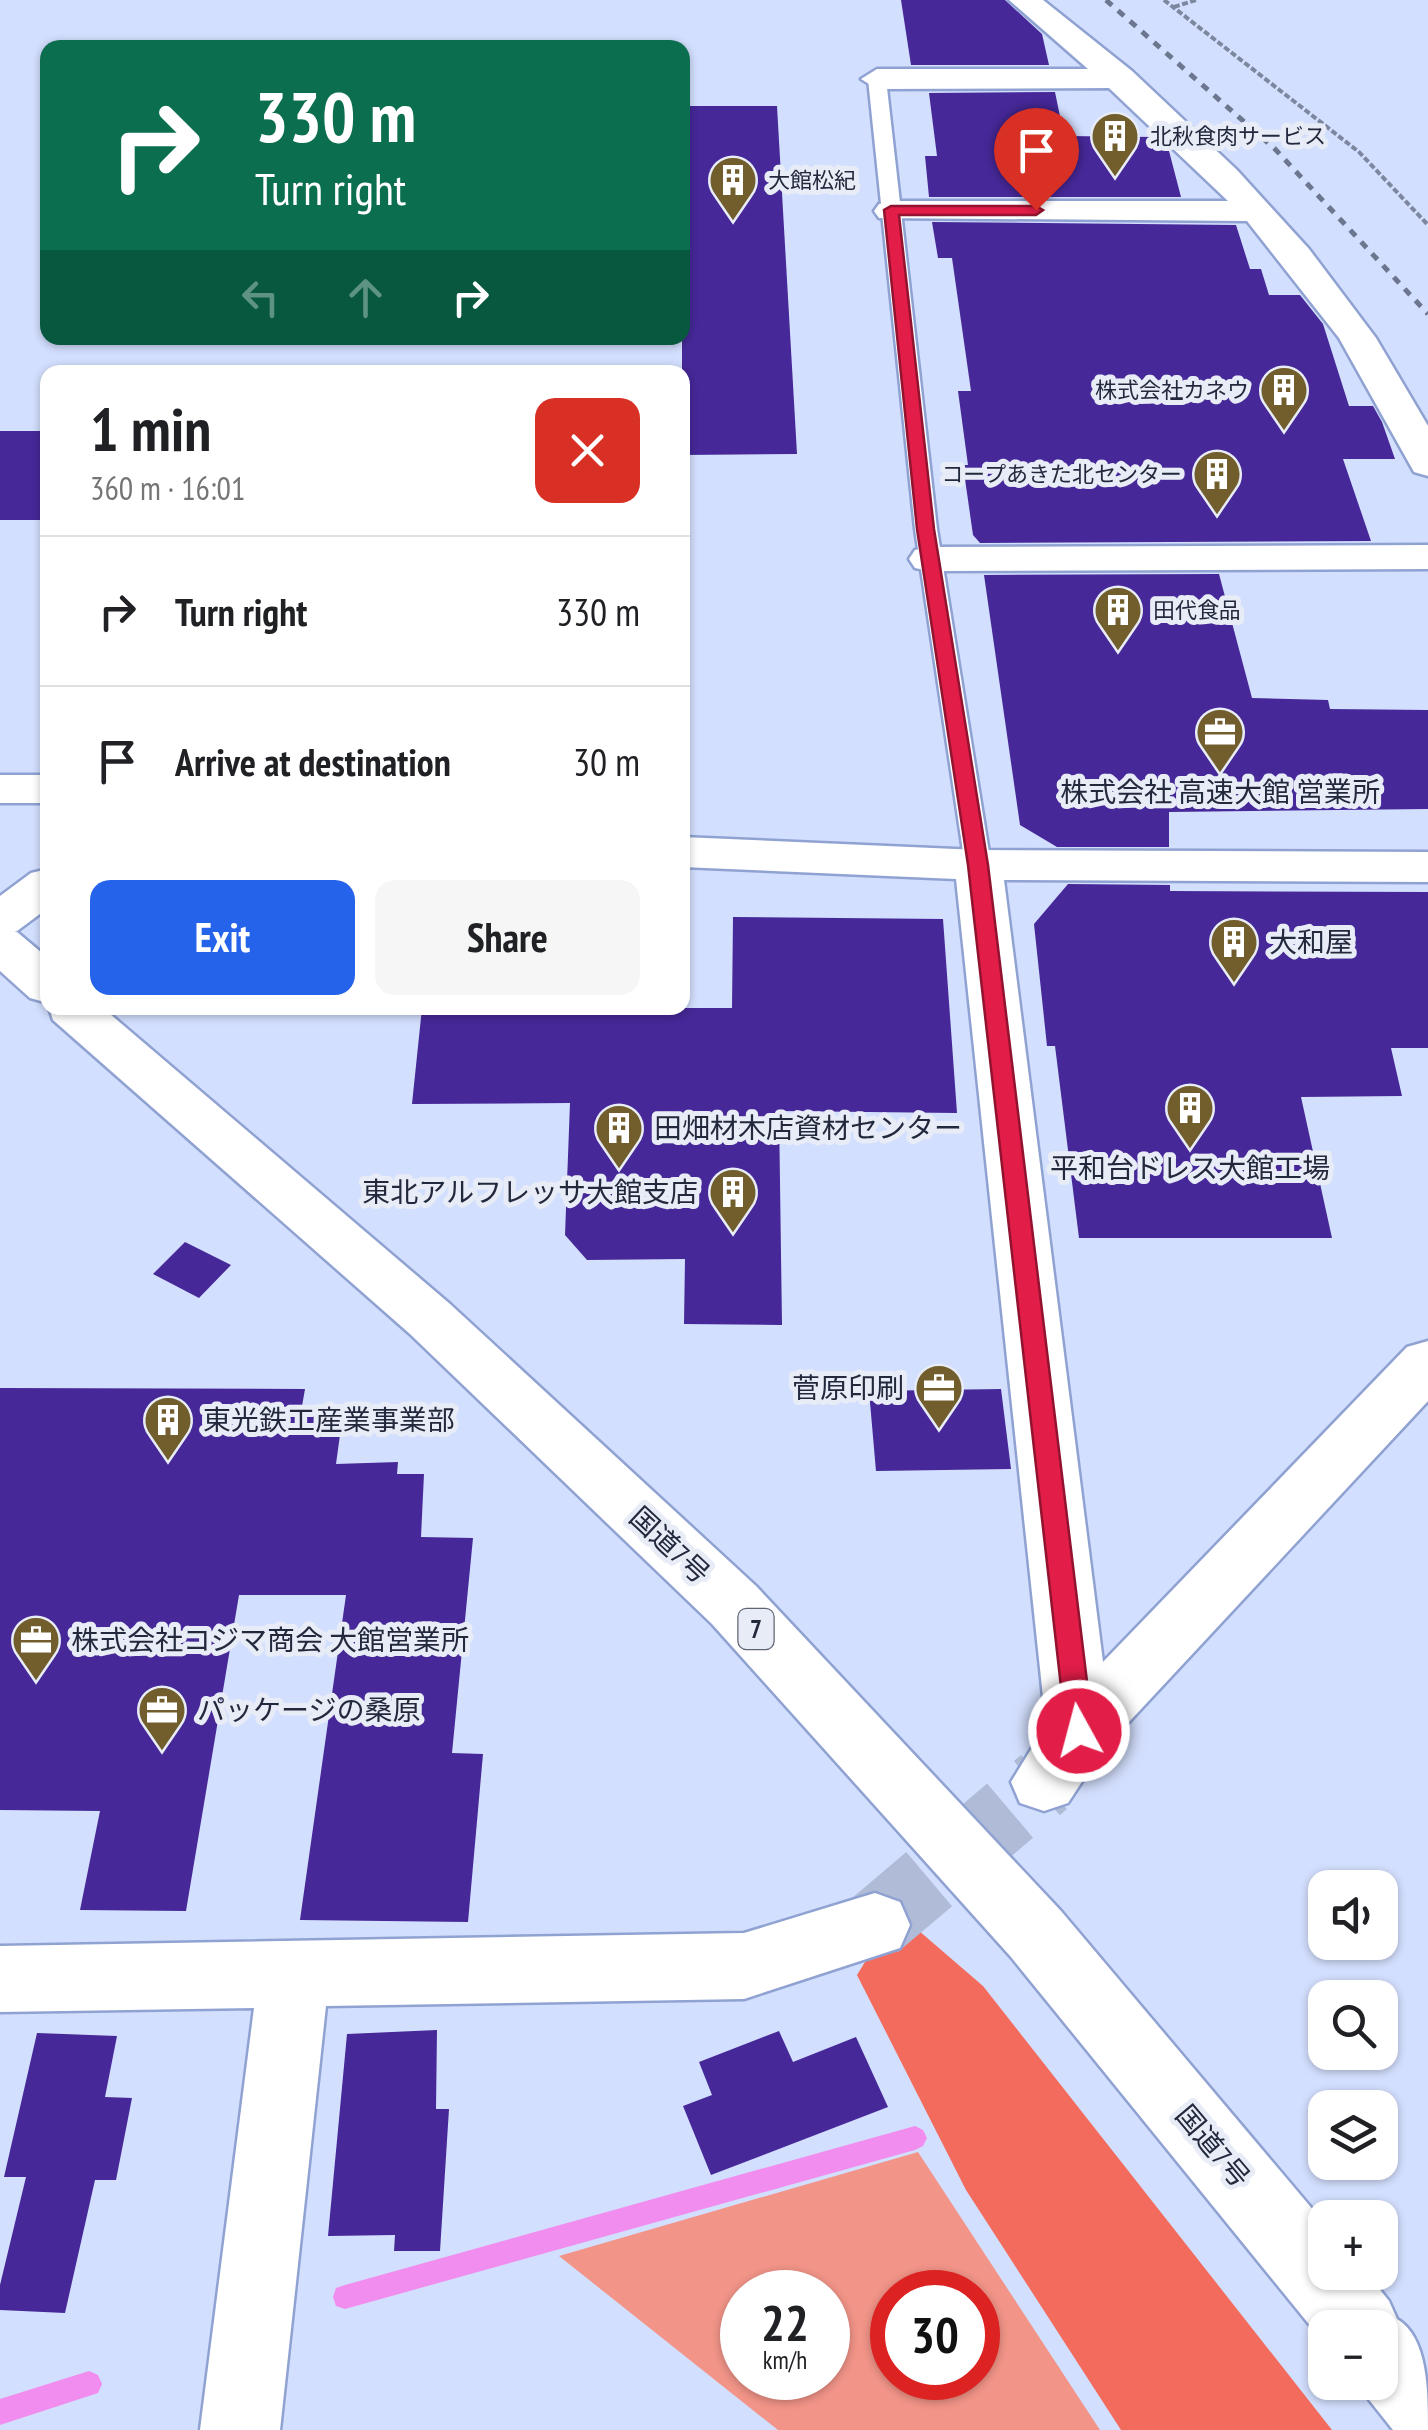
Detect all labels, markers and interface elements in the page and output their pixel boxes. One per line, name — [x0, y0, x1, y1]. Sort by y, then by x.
text: 330 m — [255, 71, 416, 161]
icon: right — [90, 80, 220, 210]
pin — [994, 108, 1079, 211]
building icon: 北秋食肉サービス — [1089, 110, 1141, 178]
place label: 北秋食肉サービス — [1150, 122, 1326, 150]
icon: arrive — [1009, 123, 1064, 178]
building icon: 大館松紀 — [707, 154, 759, 222]
text: Turn right — [255, 159, 406, 217]
place label: 大館松紀 — [768, 166, 856, 194]
icon: left — [233, 270, 288, 325]
icon: ahead — [338, 270, 393, 325]
icon: right — [443, 270, 498, 325]
building icon: 株式会社カネウ — [1258, 364, 1310, 432]
place label: 株式会社カネウ — [1095, 376, 1249, 404]
text: 1 min — [90, 390, 211, 468]
button: close — [535, 398, 640, 503]
building icon: コープあきた北センター — [1191, 448, 1243, 516]
place label: コープあきた北センター — [941, 460, 1182, 488]
text: 360 m · 16:01 — [90, 467, 245, 509]
icon: right — [90, 584, 145, 639]
building icon: 田代食品 — [1092, 584, 1144, 652]
text: Turn right — [175, 587, 307, 636]
text: 330 m — [556, 587, 640, 636]
place label: 田代食品 — [1153, 596, 1241, 624]
office icon: 株式会社 高速大館 営業所 — [1194, 706, 1246, 774]
icon: arrive — [90, 734, 145, 789]
text: Arrive at destination — [175, 737, 451, 786]
text: 30 m — [573, 737, 640, 786]
place label: 株式会社 高速大館 営業所 — [1060, 773, 1380, 810]
button: Exit — [90, 880, 355, 995]
button: Share — [375, 880, 640, 995]
building icon: 大和屋 — [1208, 916, 1260, 984]
place label: 大和屋 — [1269, 923, 1353, 960]
building icon: 平和台ドレス大館工場 — [1164, 1082, 1216, 1150]
building icon: 田畑材木店資材センター — [593, 1102, 645, 1170]
place label: 田畑材木店資材センター — [654, 1109, 962, 1146]
place label: 平和台ドレス大館工場 — [1050, 1149, 1330, 1186]
building icon: 東北アルフレッサ大館支店 — [707, 1166, 759, 1234]
place label: 東北アルフレッサ大館支店 — [362, 1173, 698, 1210]
office icon: 菅原印刷 — [913, 1362, 965, 1430]
place label: 菅原印刷 — [792, 1369, 904, 1406]
building icon: 東光鉄工産業事業部 — [142, 1394, 194, 1462]
place label: 東光鉄工産業事業部 — [203, 1401, 455, 1438]
street label: 国道7号 — [622, 1498, 718, 1591]
road number: 7 — [738, 1609, 774, 1649]
office icon: 株式会社コジマ商会 大館営業所 — [10, 1614, 62, 1682]
place label: 株式会社コジマ商会 大館営業所 — [71, 1621, 469, 1658]
position arrow — [1027, 1679, 1131, 1783]
office icon: パッケージの桑原 — [136, 1684, 188, 1752]
place label: パッケージの桑原 — [197, 1691, 420, 1728]
map controls — [1308, 1870, 1398, 2400]
button: sound — [1308, 1870, 1398, 1960]
button: search — [1308, 1980, 1398, 2070]
button: layers — [1308, 2090, 1398, 2180]
street label: 国道7号 — [1168, 2097, 1259, 2195]
button: + — [1308, 2200, 1398, 2290]
speed limit sign: 30 — [870, 2270, 1000, 2400]
text: 22 — [761, 2290, 809, 2355]
button: − — [1308, 2310, 1398, 2400]
text: km/h — [763, 2344, 807, 2376]

